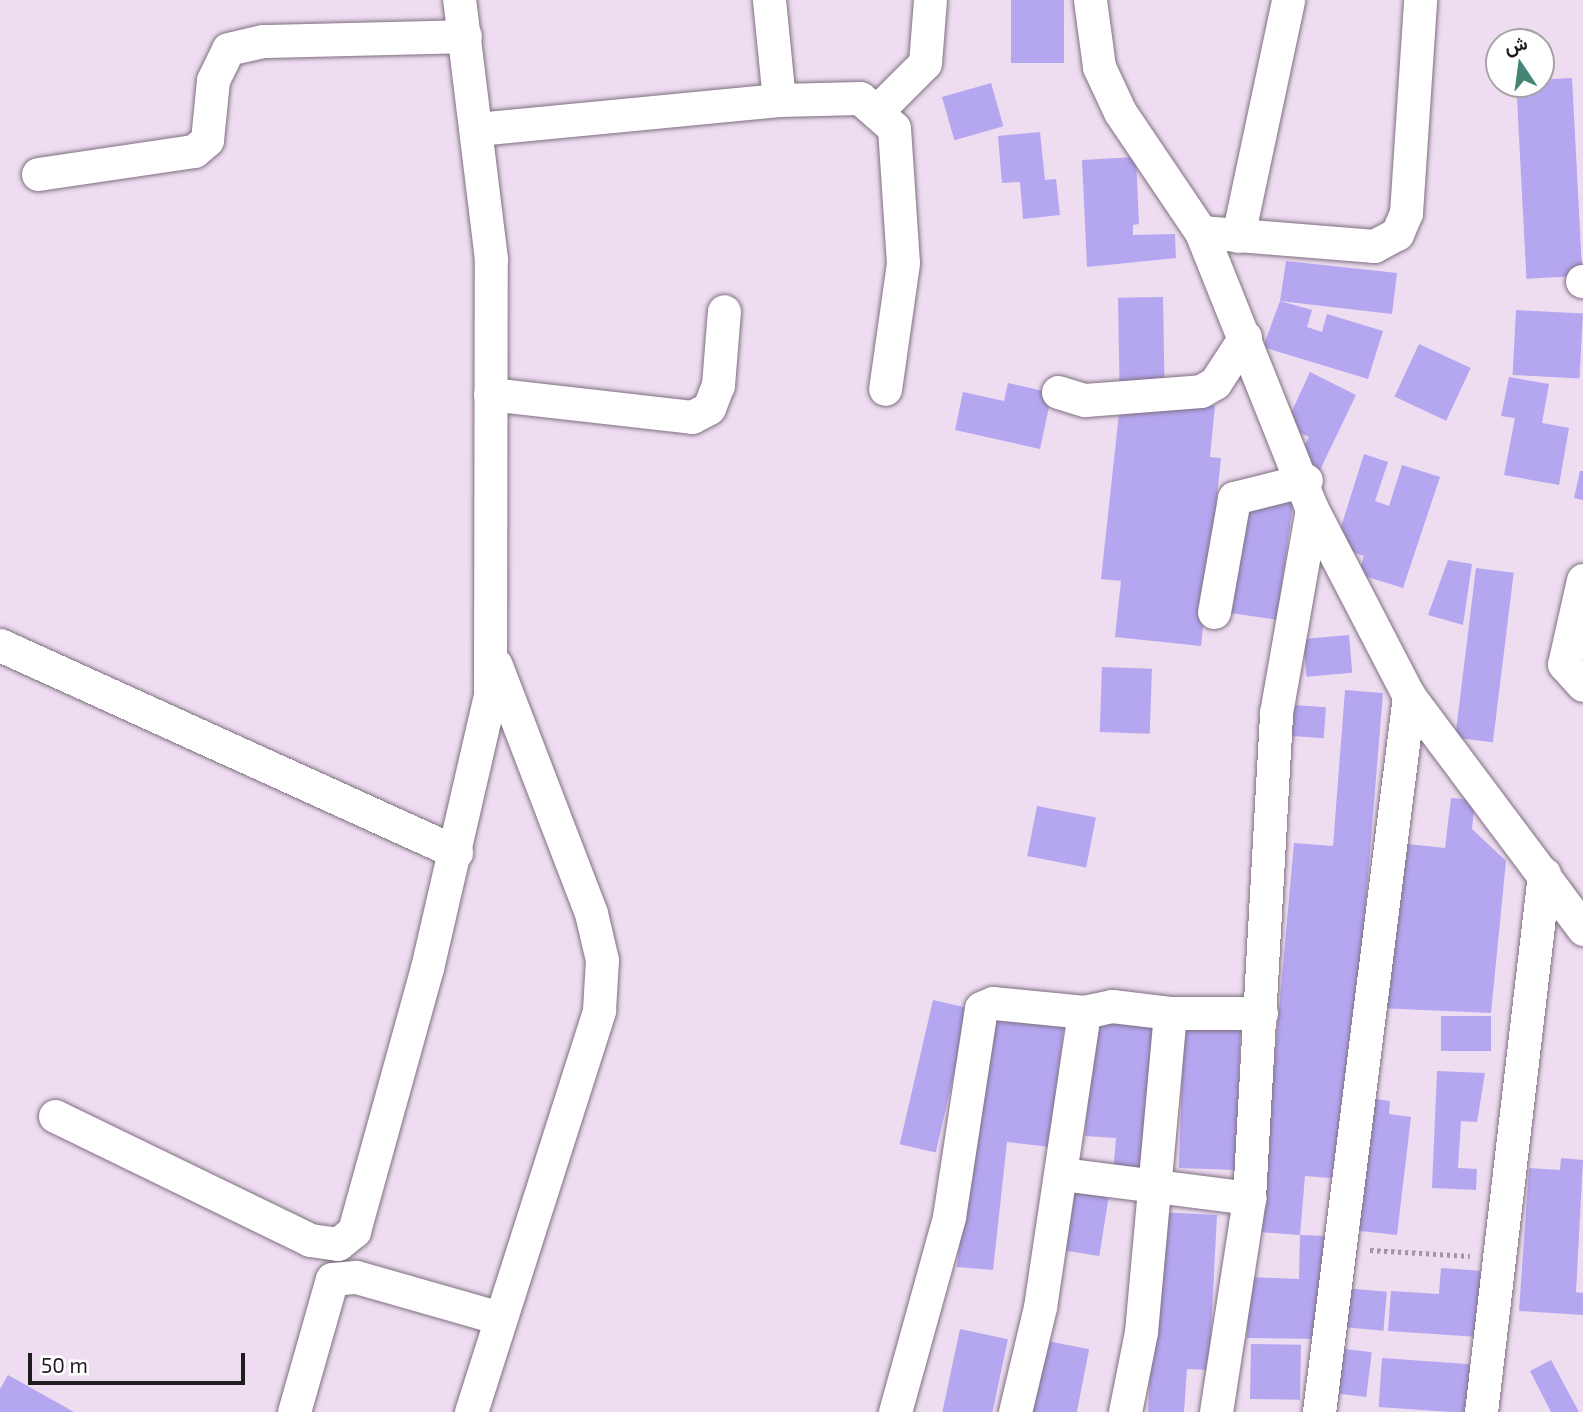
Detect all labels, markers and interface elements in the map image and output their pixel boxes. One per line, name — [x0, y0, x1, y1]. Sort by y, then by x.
north arrow — [1485, 28, 1555, 98]
text: ش — [1502, 30, 1529, 58]
scale bar — [32, 1338, 248, 1382]
text: 50 m — [41, 1352, 88, 1377]

